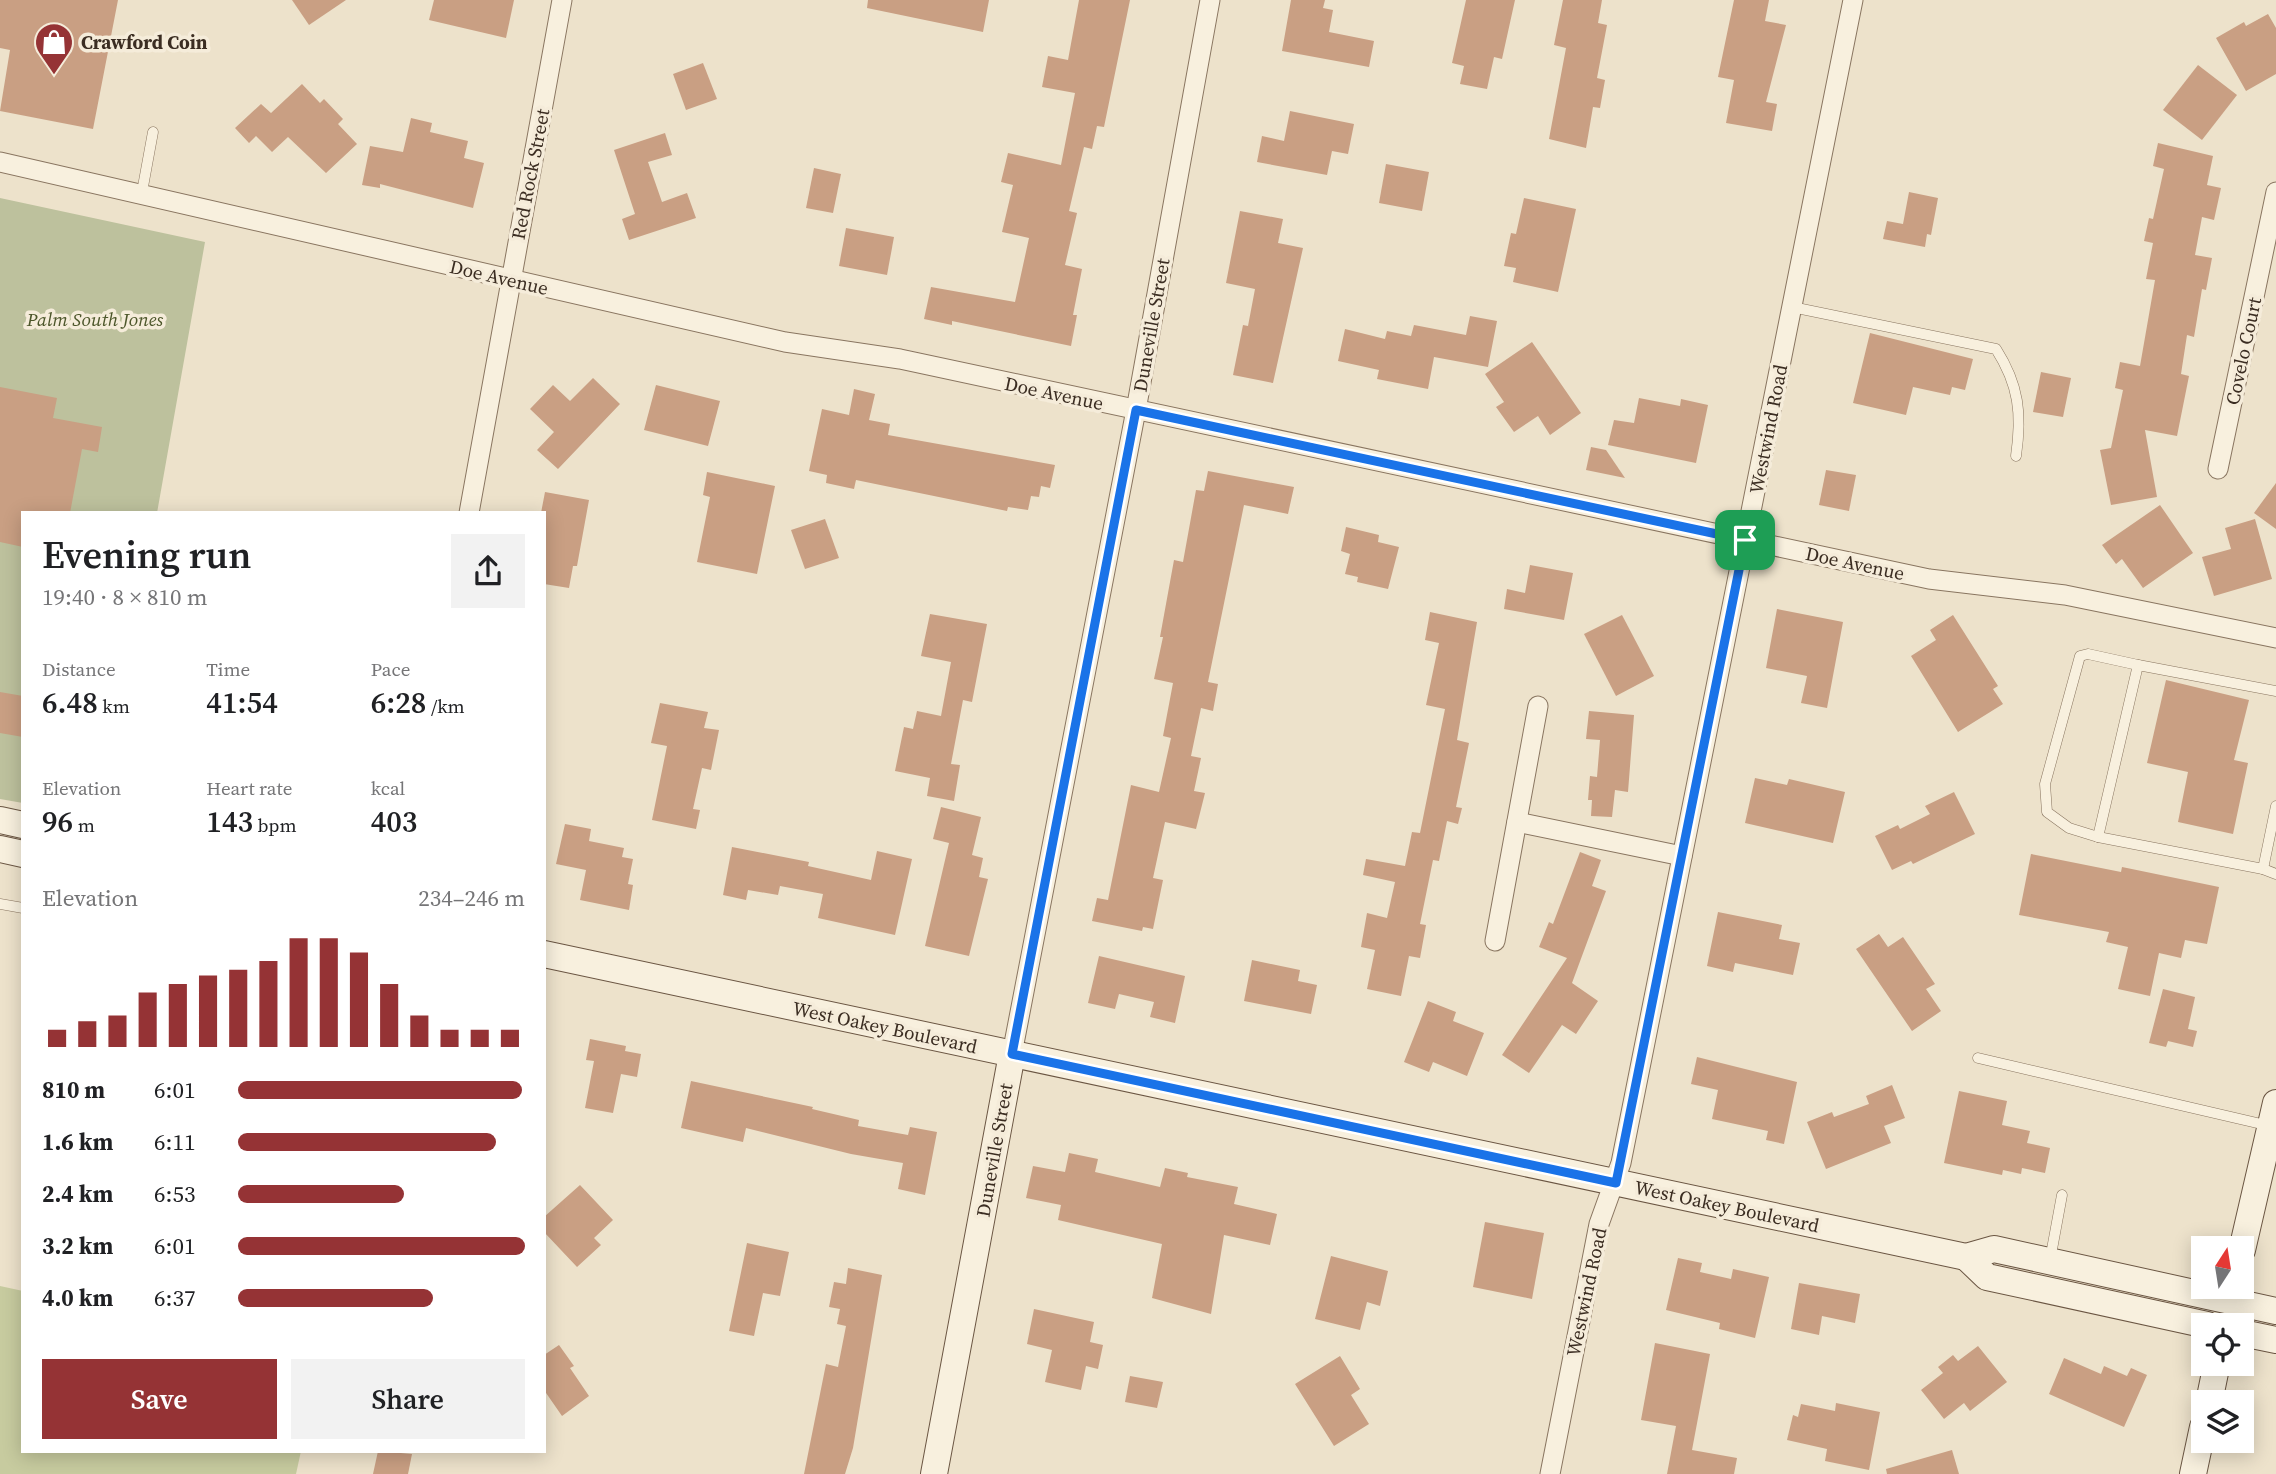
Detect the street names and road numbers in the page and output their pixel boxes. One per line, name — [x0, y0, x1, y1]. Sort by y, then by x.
street label: Red Rock Street — [505, 106, 556, 242]
street label: Doe Avenue — [447, 253, 551, 301]
street label: Duneville Street — [1126, 255, 1176, 394]
street label: Covelo Court — [2219, 294, 2267, 407]
street label: Westwind Road — [1743, 362, 1793, 496]
street label: Doe Avenue — [1002, 370, 1106, 416]
street label: Doe Avenue — [1803, 540, 1907, 586]
street label: West Oakey Boulevard — [790, 995, 980, 1059]
street label: Duneville Street — [969, 1080, 1019, 1219]
street label: West Oakey Boulevard — [1632, 1174, 1822, 1238]
street label: Westwind Road — [1560, 1225, 1612, 1359]

